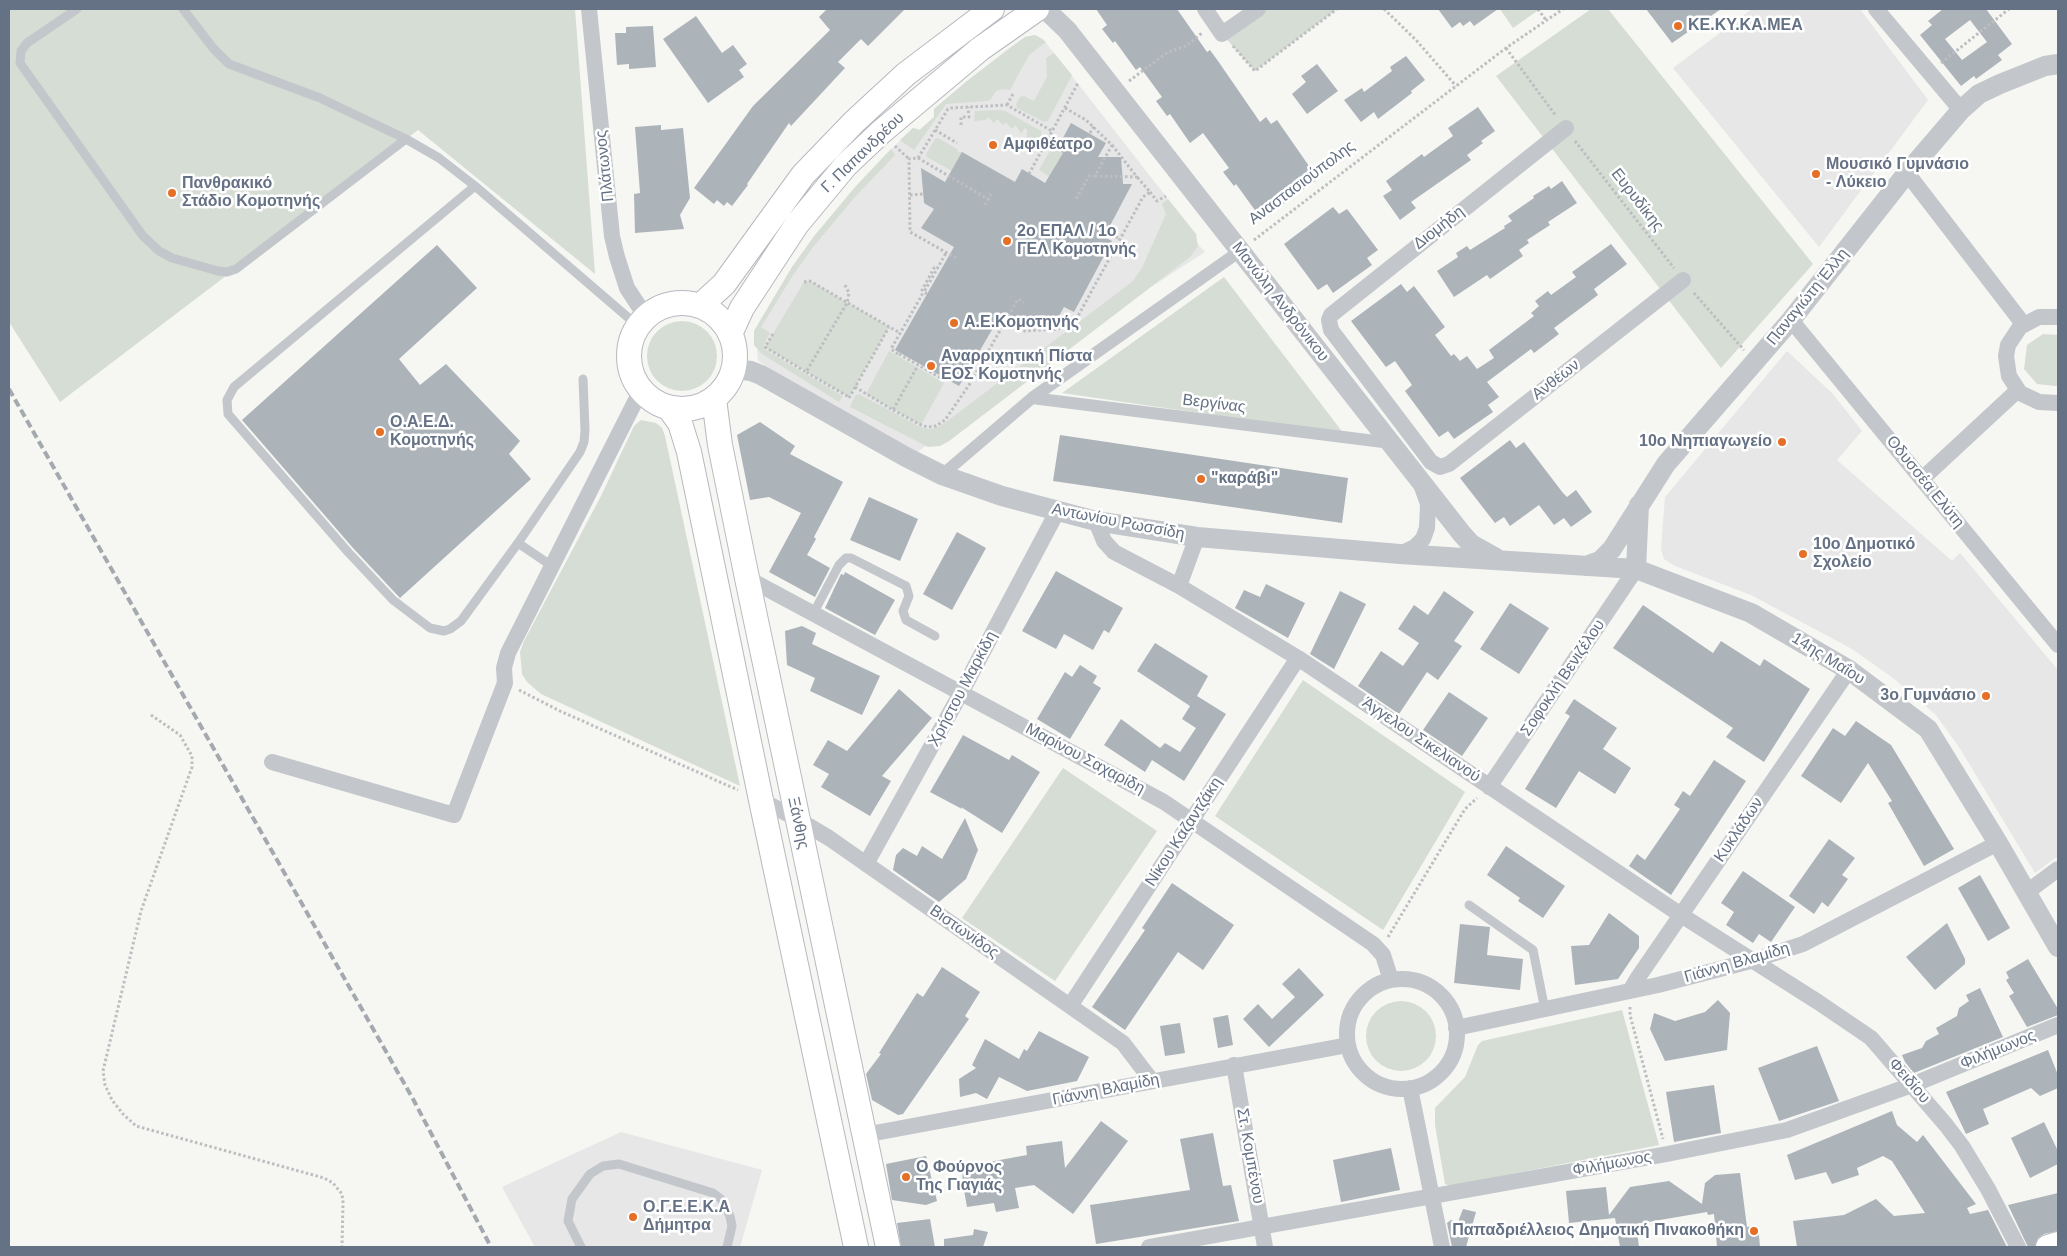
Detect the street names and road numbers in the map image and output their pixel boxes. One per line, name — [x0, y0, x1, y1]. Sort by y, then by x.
street label: Γ. Παπανδρέου — [818, 109, 908, 197]
street label: Πλάτωνος — [592, 129, 618, 203]
street label: Αναστασιούπολης — [1245, 137, 1359, 229]
street label: Ευρυδίκης — [1607, 165, 1667, 235]
street label: Διομήδη — [1410, 202, 1468, 254]
street label: Μανώλη Ανδρόνικου — [1227, 238, 1333, 366]
street label: Παναγιώτη Έλλη — [1763, 245, 1853, 349]
street label: Ανθέων — [1528, 356, 1584, 404]
street label: Βεργίνας — [1181, 391, 1247, 417]
street label: Οδυσσέα Ελύτη — [1882, 432, 1968, 532]
street label: Αντωνίου Ρωσσίδη — [1050, 500, 1186, 544]
street label: Σοφοκλή Βενιζέλου — [1517, 616, 1609, 740]
street label: Χρήστου Μαρκίδη — [925, 628, 1001, 750]
street label: 14ης Μαΐου — [1788, 629, 1868, 689]
street label: Άγγελου Σικελιανού — [1358, 693, 1484, 787]
street label: Μαρίνου Σαχαρίδη — [1022, 720, 1148, 798]
street label: Νίκου Καζαντζάκη — [1142, 774, 1226, 890]
street label: Κυκλάδων — [1710, 794, 1768, 866]
street label: Ξάνθης — [783, 795, 813, 851]
street label: Βιστωνίδος — [926, 901, 1002, 963]
street label: Γιάννη Βλαμίδη — [1682, 939, 1792, 987]
street label: Φιλήμωνος — [1958, 1026, 2038, 1074]
street label: Φειδίου — [1884, 1054, 1934, 1108]
street label: Γιάννη Βλαμίδη — [1051, 1070, 1161, 1110]
street label: Στ. Κομπένου — [1232, 1107, 1268, 1205]
street label: Φιλήμωνος — [1571, 1148, 1653, 1180]

